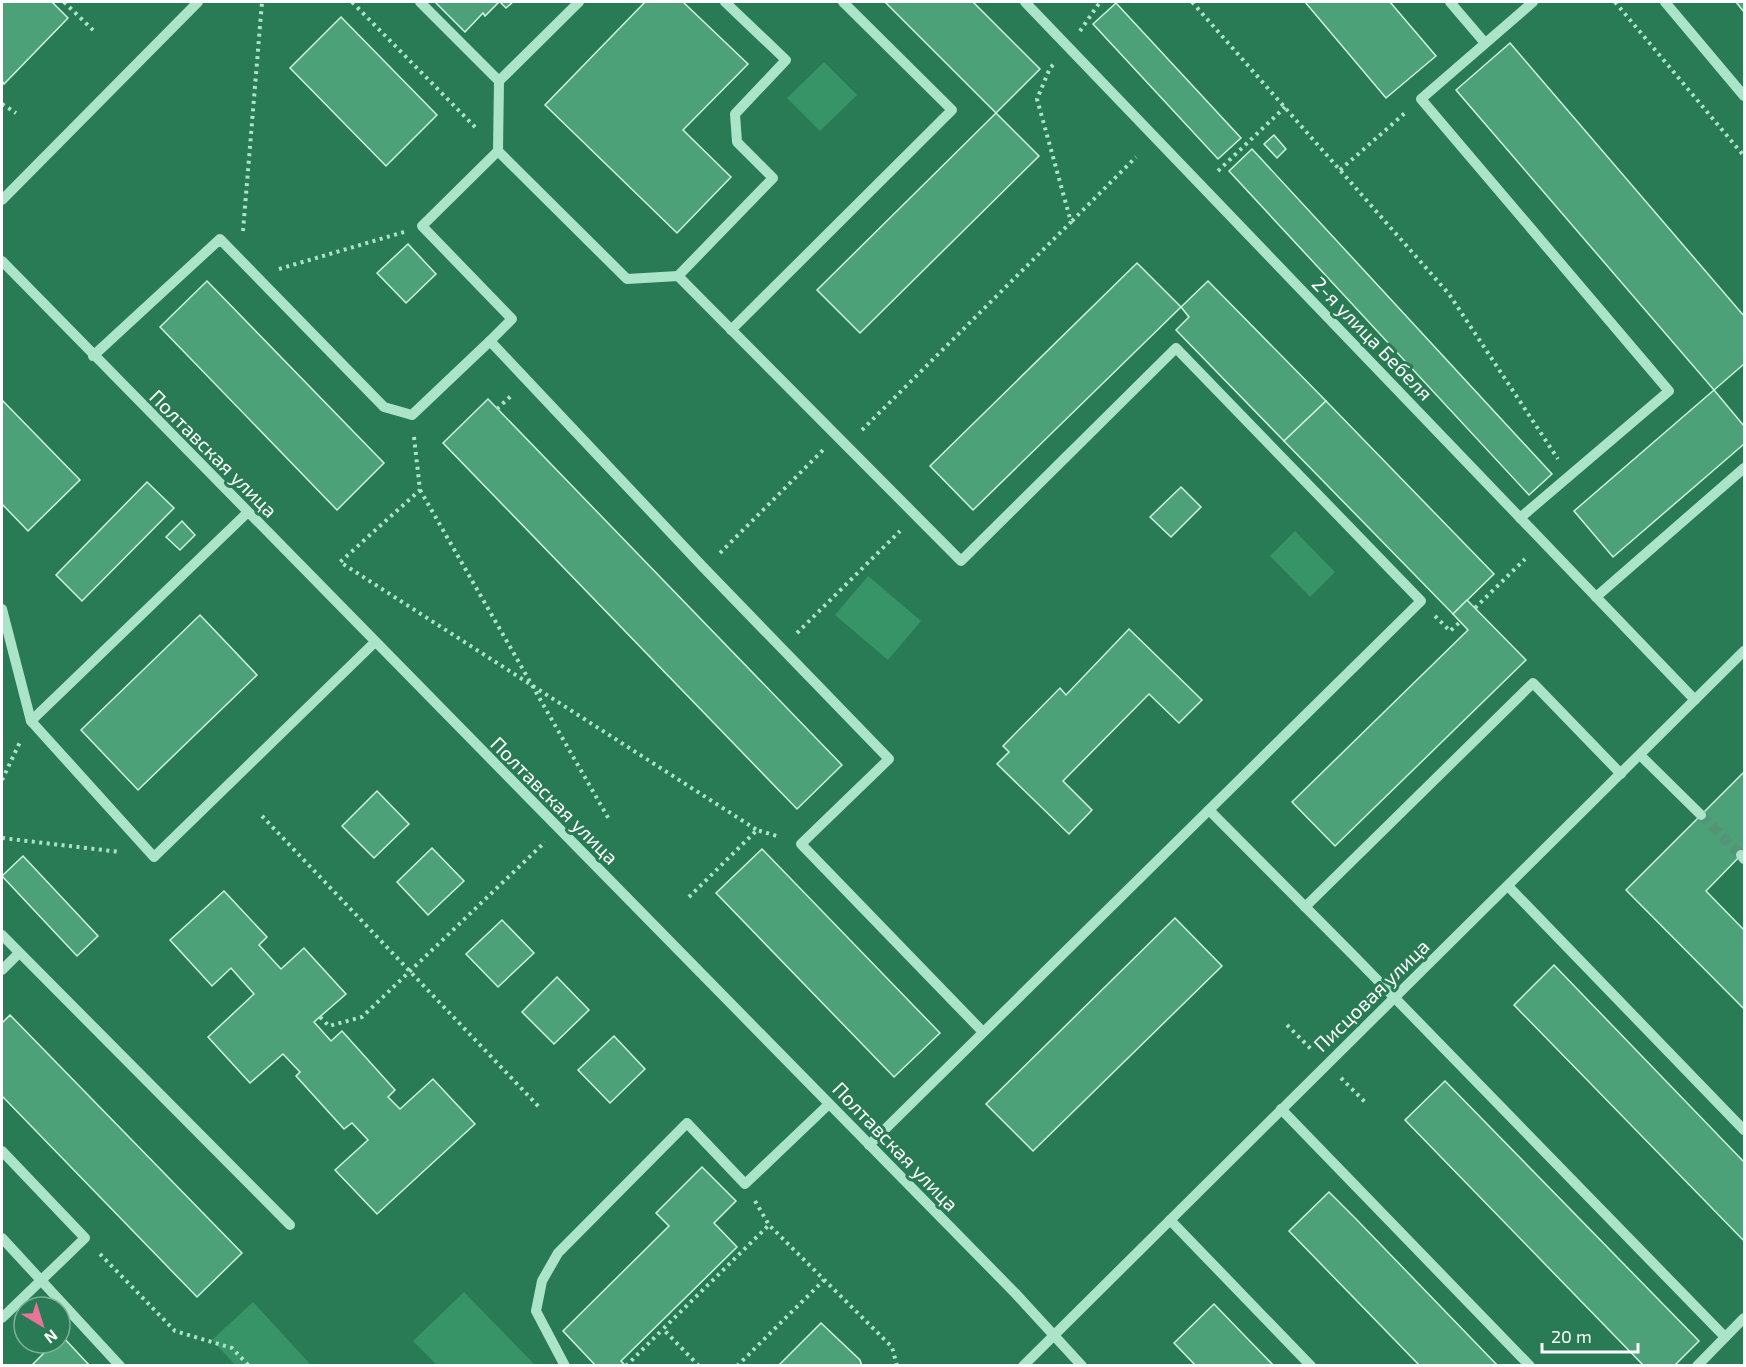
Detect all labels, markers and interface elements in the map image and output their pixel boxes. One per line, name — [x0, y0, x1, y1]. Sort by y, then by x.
street label: 2-я улица Бебеля — [1307, 271, 1438, 406]
street label: Полтавская улица — [145, 384, 283, 522]
street label: Полтавская улица — [486, 731, 624, 869]
street label: Писцовая улица — [1308, 934, 1435, 1057]
street label: Полтавская улица — [827, 1076, 964, 1216]
north arrow — [12, 1295, 72, 1355]
scale bar — [1542, 1316, 1638, 1354]
text: 20 m — [1551, 1325, 1592, 1347]
text: N — [41, 1326, 62, 1348]

